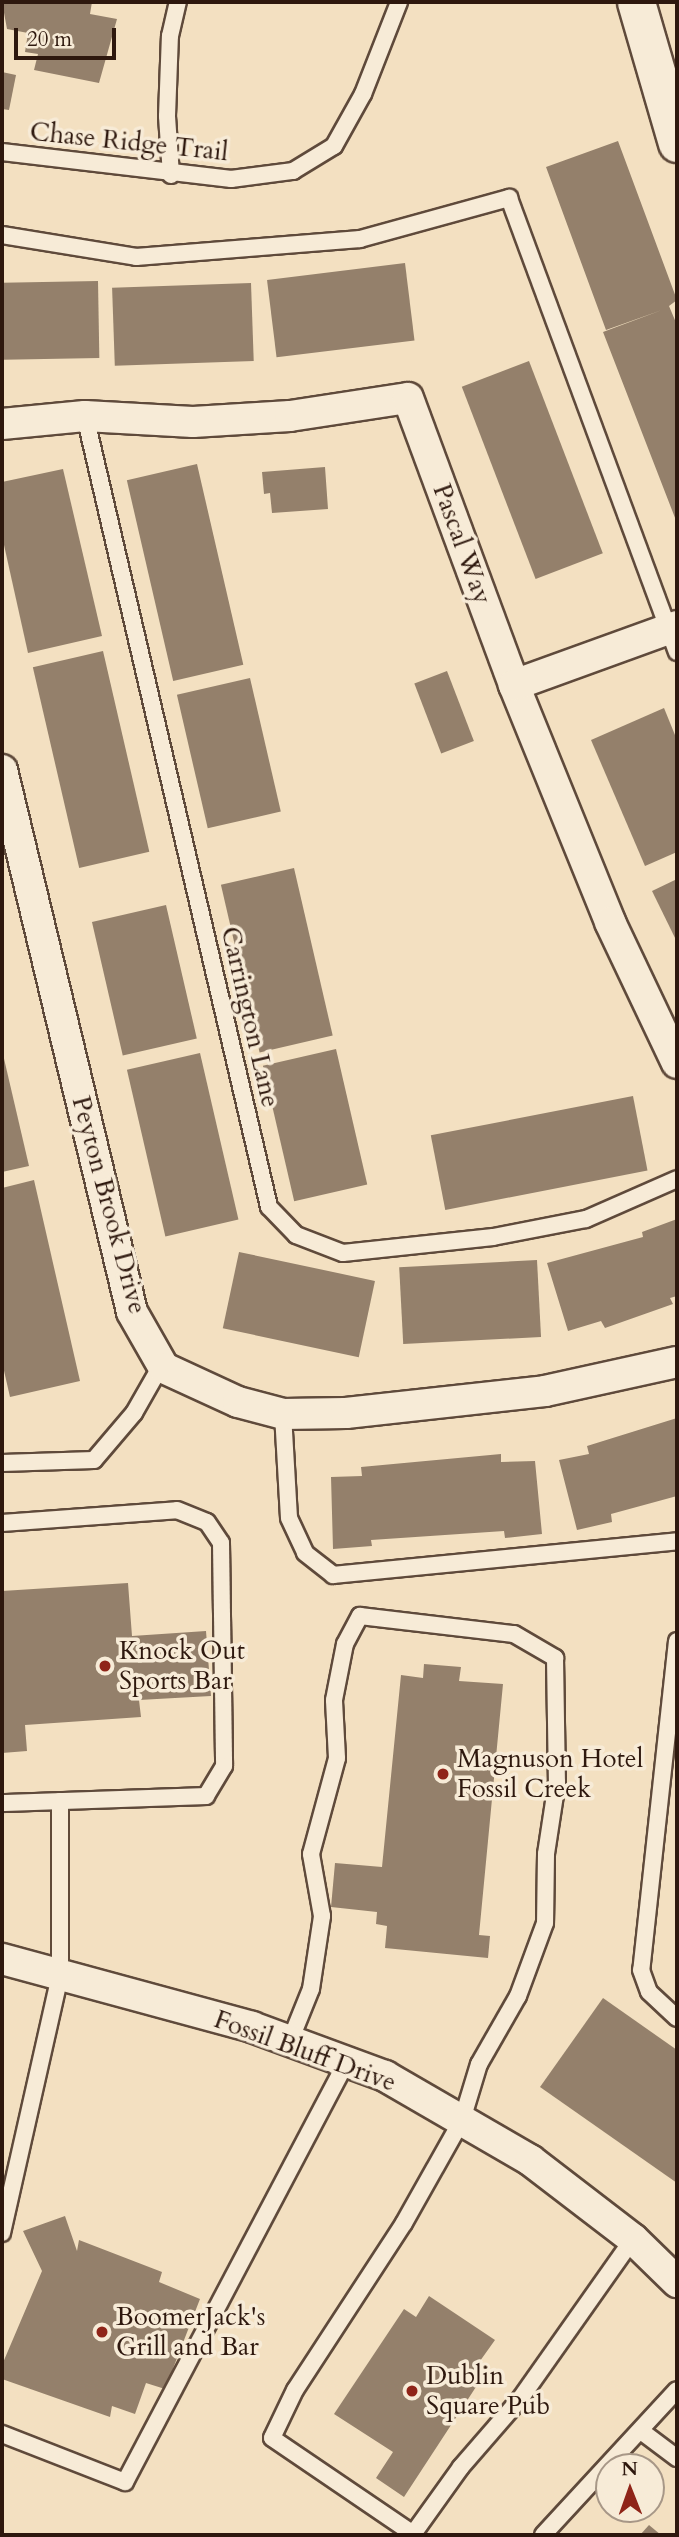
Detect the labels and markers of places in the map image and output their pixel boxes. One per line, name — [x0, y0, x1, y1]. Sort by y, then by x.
place label: Knock Out Sports Bar — [119, 1635, 245, 1696]
marker: Knock Out Sports Bar — [97, 1658, 113, 1674]
place label: Magnuson Hotel Fossil Creek — [457, 1743, 643, 1804]
marker: Magnuson Hotel Fossil Creek — [435, 1766, 451, 1782]
place label: BoomerJack's Grill and Bar — [116, 2301, 265, 2362]
marker: BoomerJack's Grill and Bar — [94, 2324, 110, 2340]
place label: Dublin Square Pub — [426, 2360, 550, 2422]
marker: Dublin Square Pub — [404, 2383, 420, 2399]

